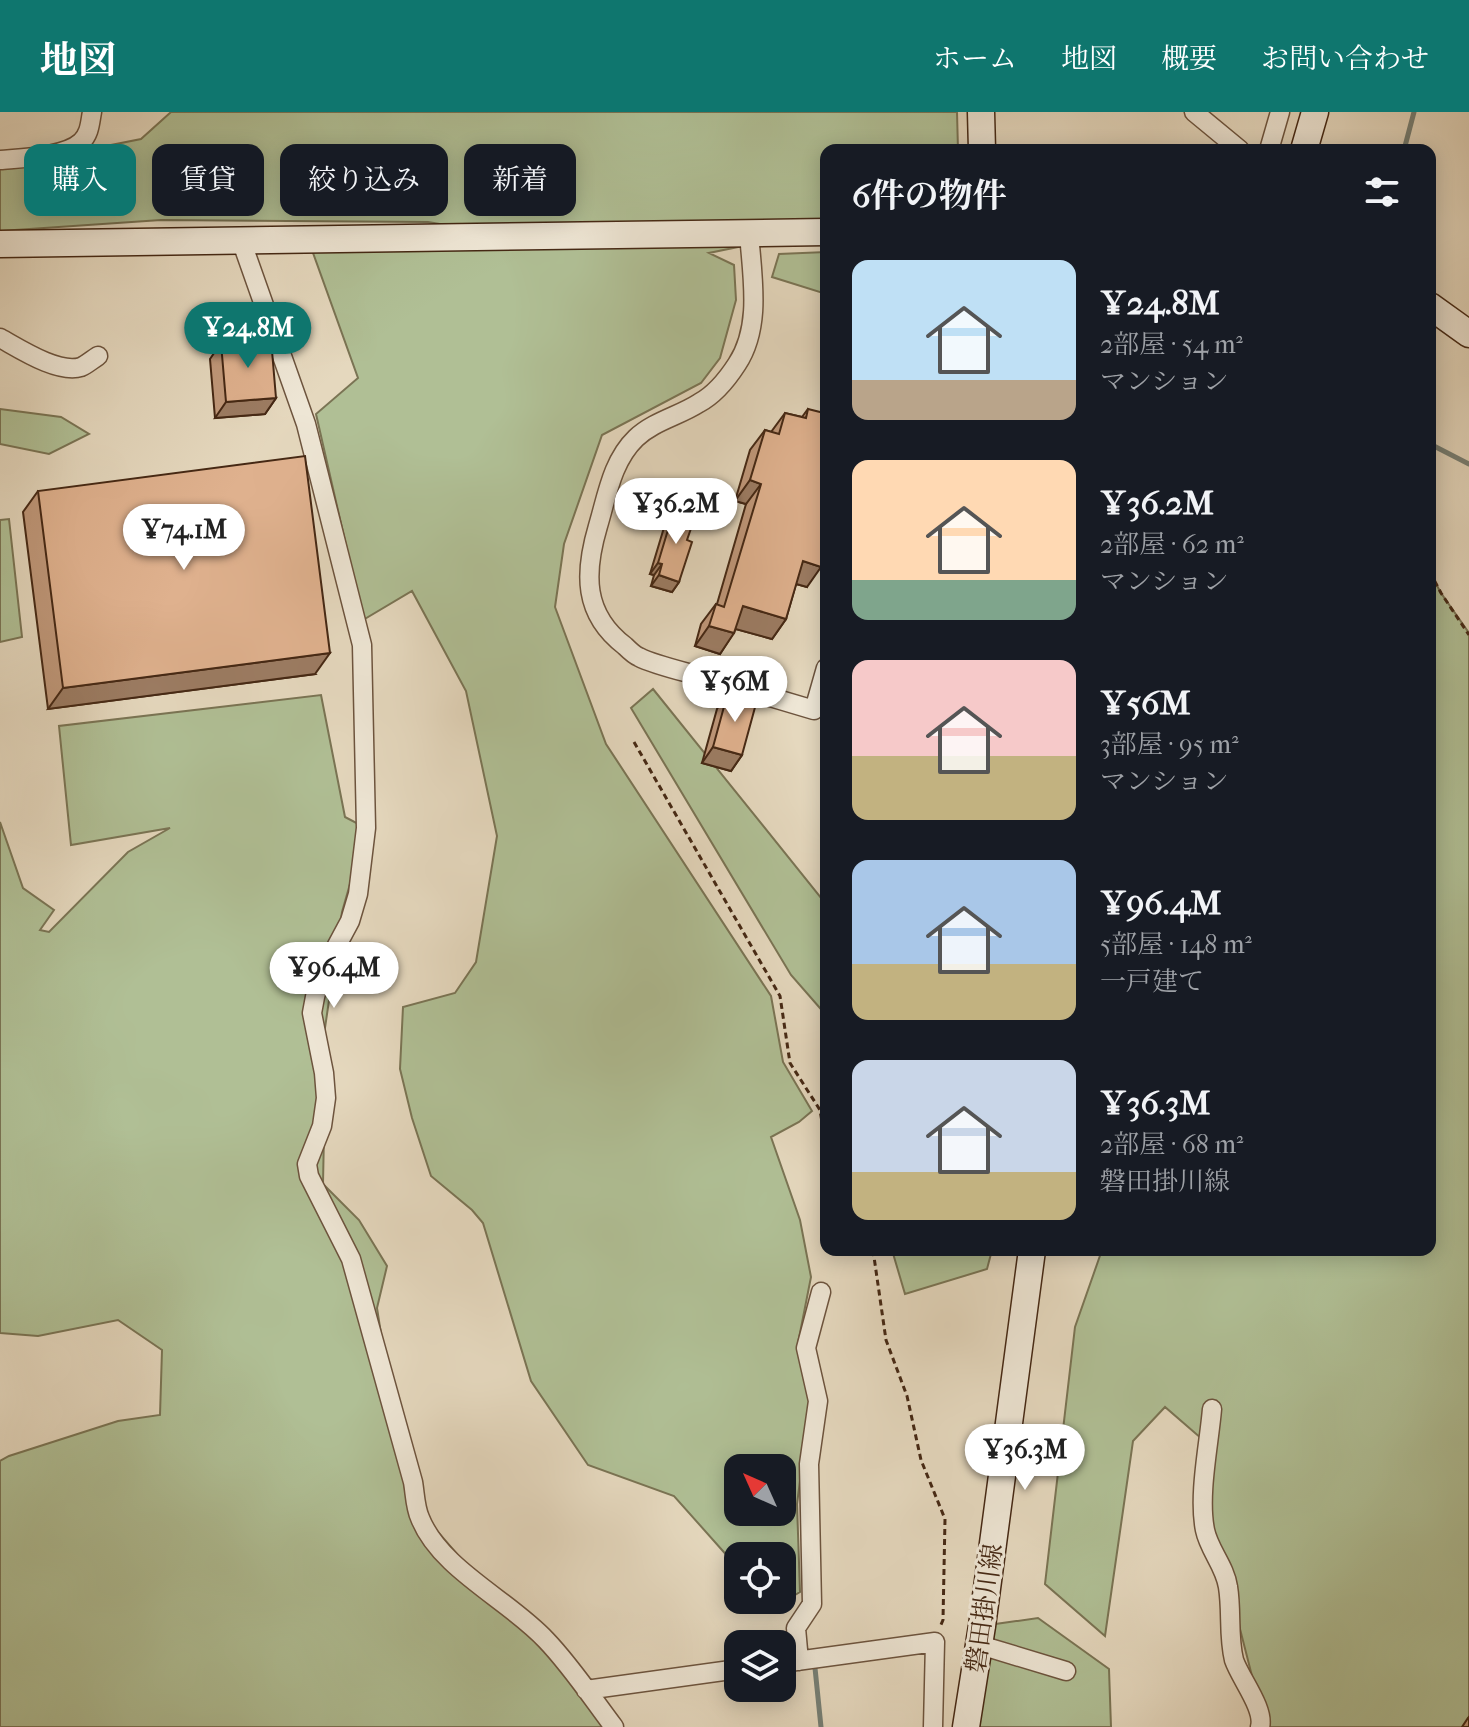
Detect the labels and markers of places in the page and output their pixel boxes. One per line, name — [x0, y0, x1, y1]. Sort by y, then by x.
pin: ¥24.8M — [183, 302, 313, 370]
pin: ¥36.2M — [611, 478, 741, 546]
pin: ¥74.1M — [119, 504, 249, 572]
pin: ¥56M — [688, 656, 782, 724]
pin: ¥96.4M — [269, 942, 399, 1010]
pin: ¥36.3M — [960, 1424, 1090, 1492]

